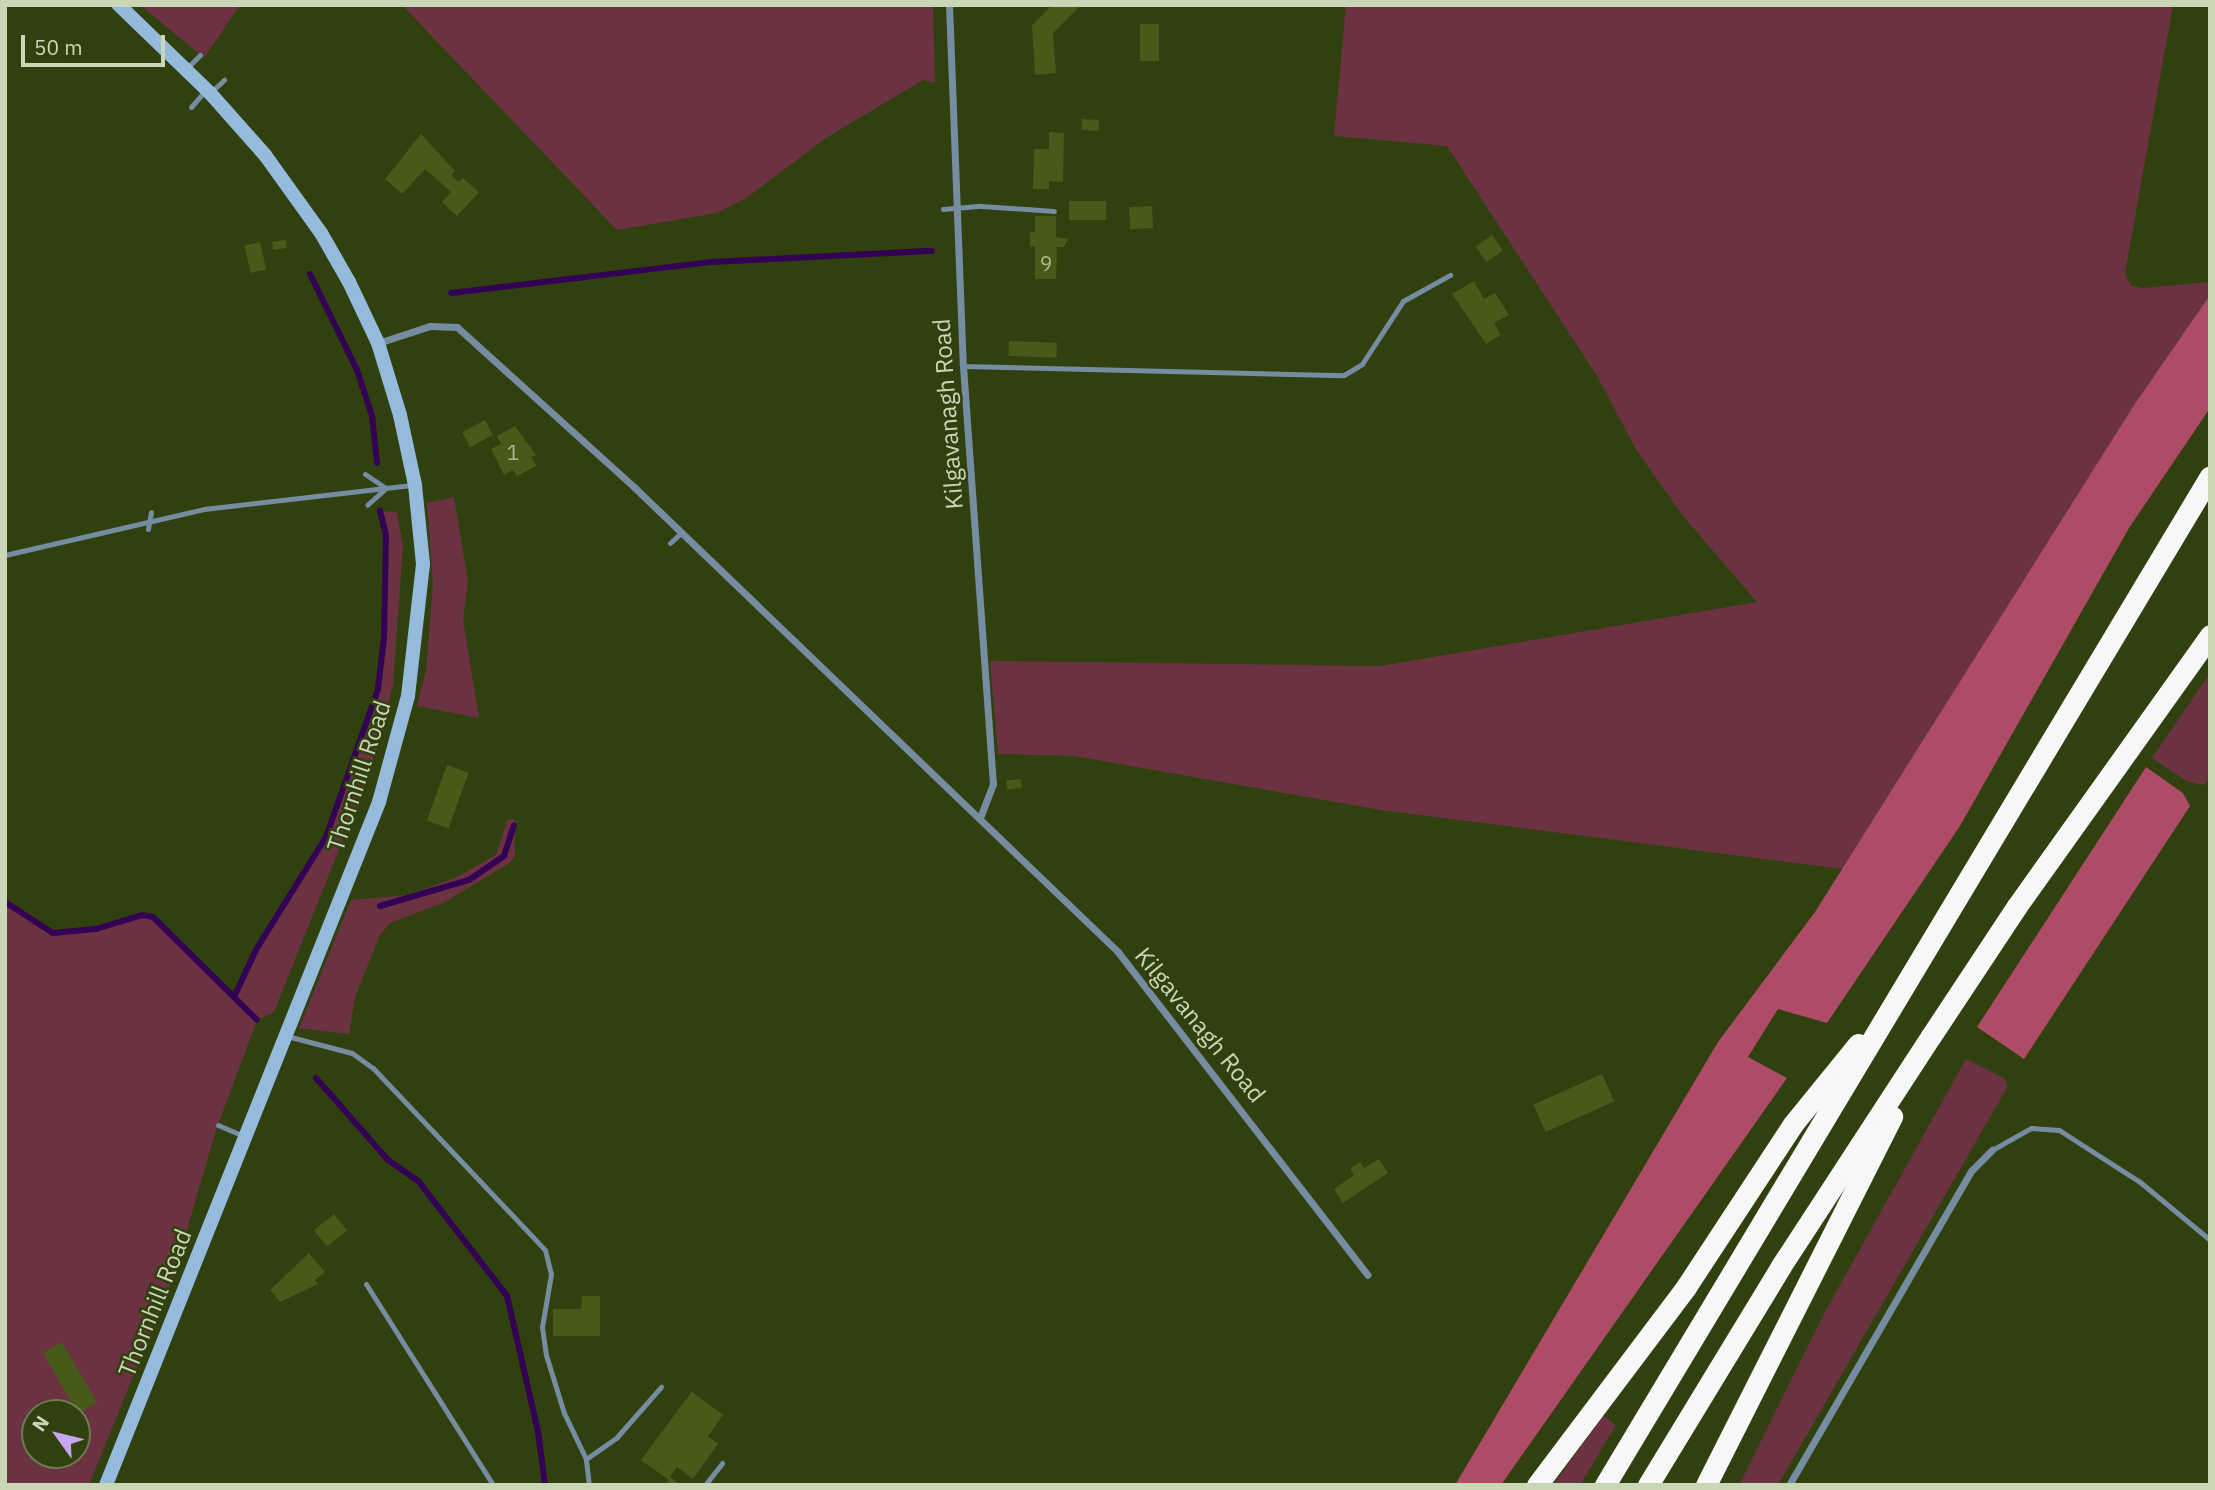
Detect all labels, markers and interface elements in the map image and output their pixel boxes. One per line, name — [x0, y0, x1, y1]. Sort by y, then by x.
scale bar — [24, 21, 168, 65]
text: 50 m — [34, 33, 83, 61]
house number: 9 — [1040, 250, 1052, 276]
street label: Kilgavanagh Road — [927, 318, 969, 510]
house number: 1 — [507, 439, 519, 465]
street label: Thornhill Road — [321, 697, 397, 855]
street label: Kilgavanagh Road — [1129, 942, 1271, 1108]
street label: Thornhill Road — [112, 1225, 198, 1381]
north arrow — [21, 1399, 91, 1469]
text: N — [26, 1411, 54, 1436]

